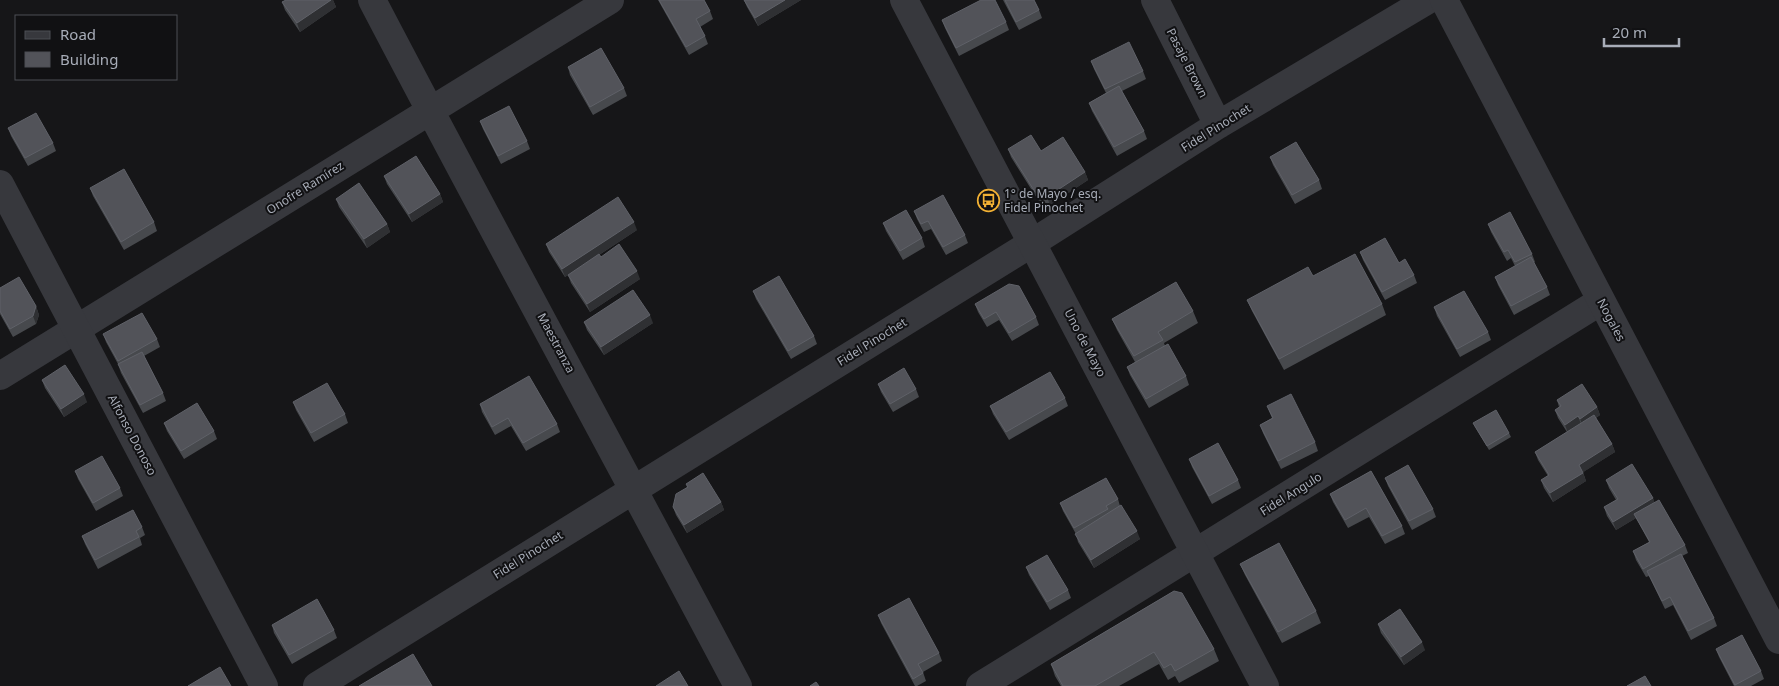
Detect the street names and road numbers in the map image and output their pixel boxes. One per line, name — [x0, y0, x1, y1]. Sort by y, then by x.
street label: Pasaje Brown — [1163, 25, 1212, 100]
street label: Fidel Pinochet — [1178, 99, 1254, 156]
street label: Onofre Ramírez — [263, 157, 347, 218]
street label: Nogales — [1593, 295, 1630, 344]
street label: Uno de Mayo — [1060, 306, 1111, 380]
street label: Maestranza — [534, 310, 579, 376]
street label: Fidel Pinochet — [834, 313, 910, 370]
street label: Alfonso Donoso — [104, 391, 161, 478]
street label: Fidel Angulo — [1257, 468, 1325, 519]
street label: Fidel Pinochet — [490, 526, 566, 583]

